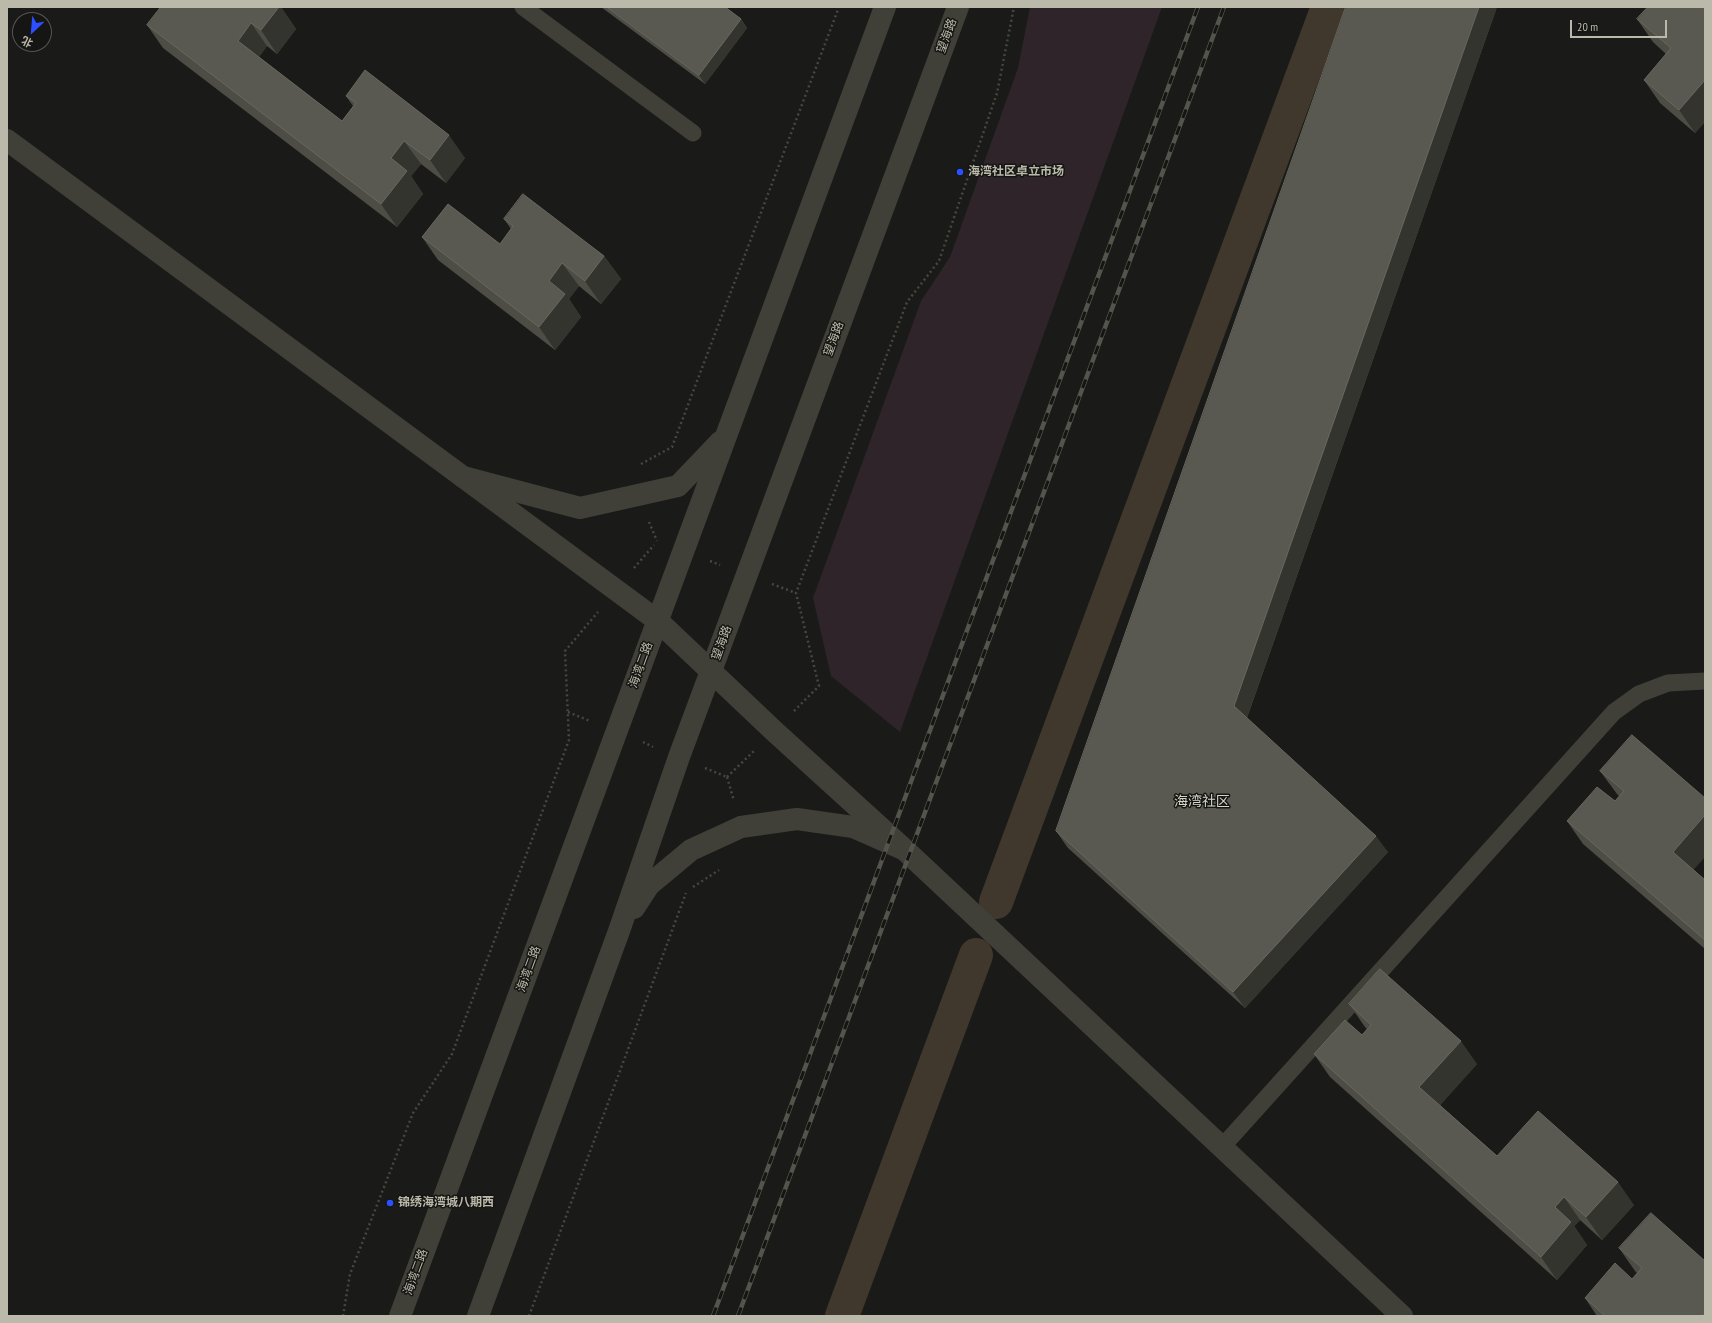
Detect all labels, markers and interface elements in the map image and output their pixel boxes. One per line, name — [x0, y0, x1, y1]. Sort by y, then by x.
north arrow — [12, 12, 52, 52]
scale bar — [1572, 12, 1669, 38]
street label: 望海路 — [934, 17, 960, 55]
text: 20 m — [1577, 19, 1598, 34]
text: 北 — [19, 33, 35, 51]
place label: 海湾社区卓立市场 — [968, 165, 1064, 179]
marker: 海湾社区卓立市场 — [955, 167, 965, 177]
street label: 望海路 — [821, 320, 847, 358]
street label: 望海路 — [709, 624, 735, 662]
street label: 海湾二路 — [626, 640, 656, 690]
district label: 海湾社区 — [1174, 794, 1230, 810]
street label: 海湾二路 — [514, 944, 544, 994]
place label: 锦绣海湾城八期西 — [398, 1196, 494, 1210]
marker: 锦绣海湾城八期西 — [385, 1198, 395, 1208]
street label: 海湾二路 — [401, 1247, 431, 1297]

